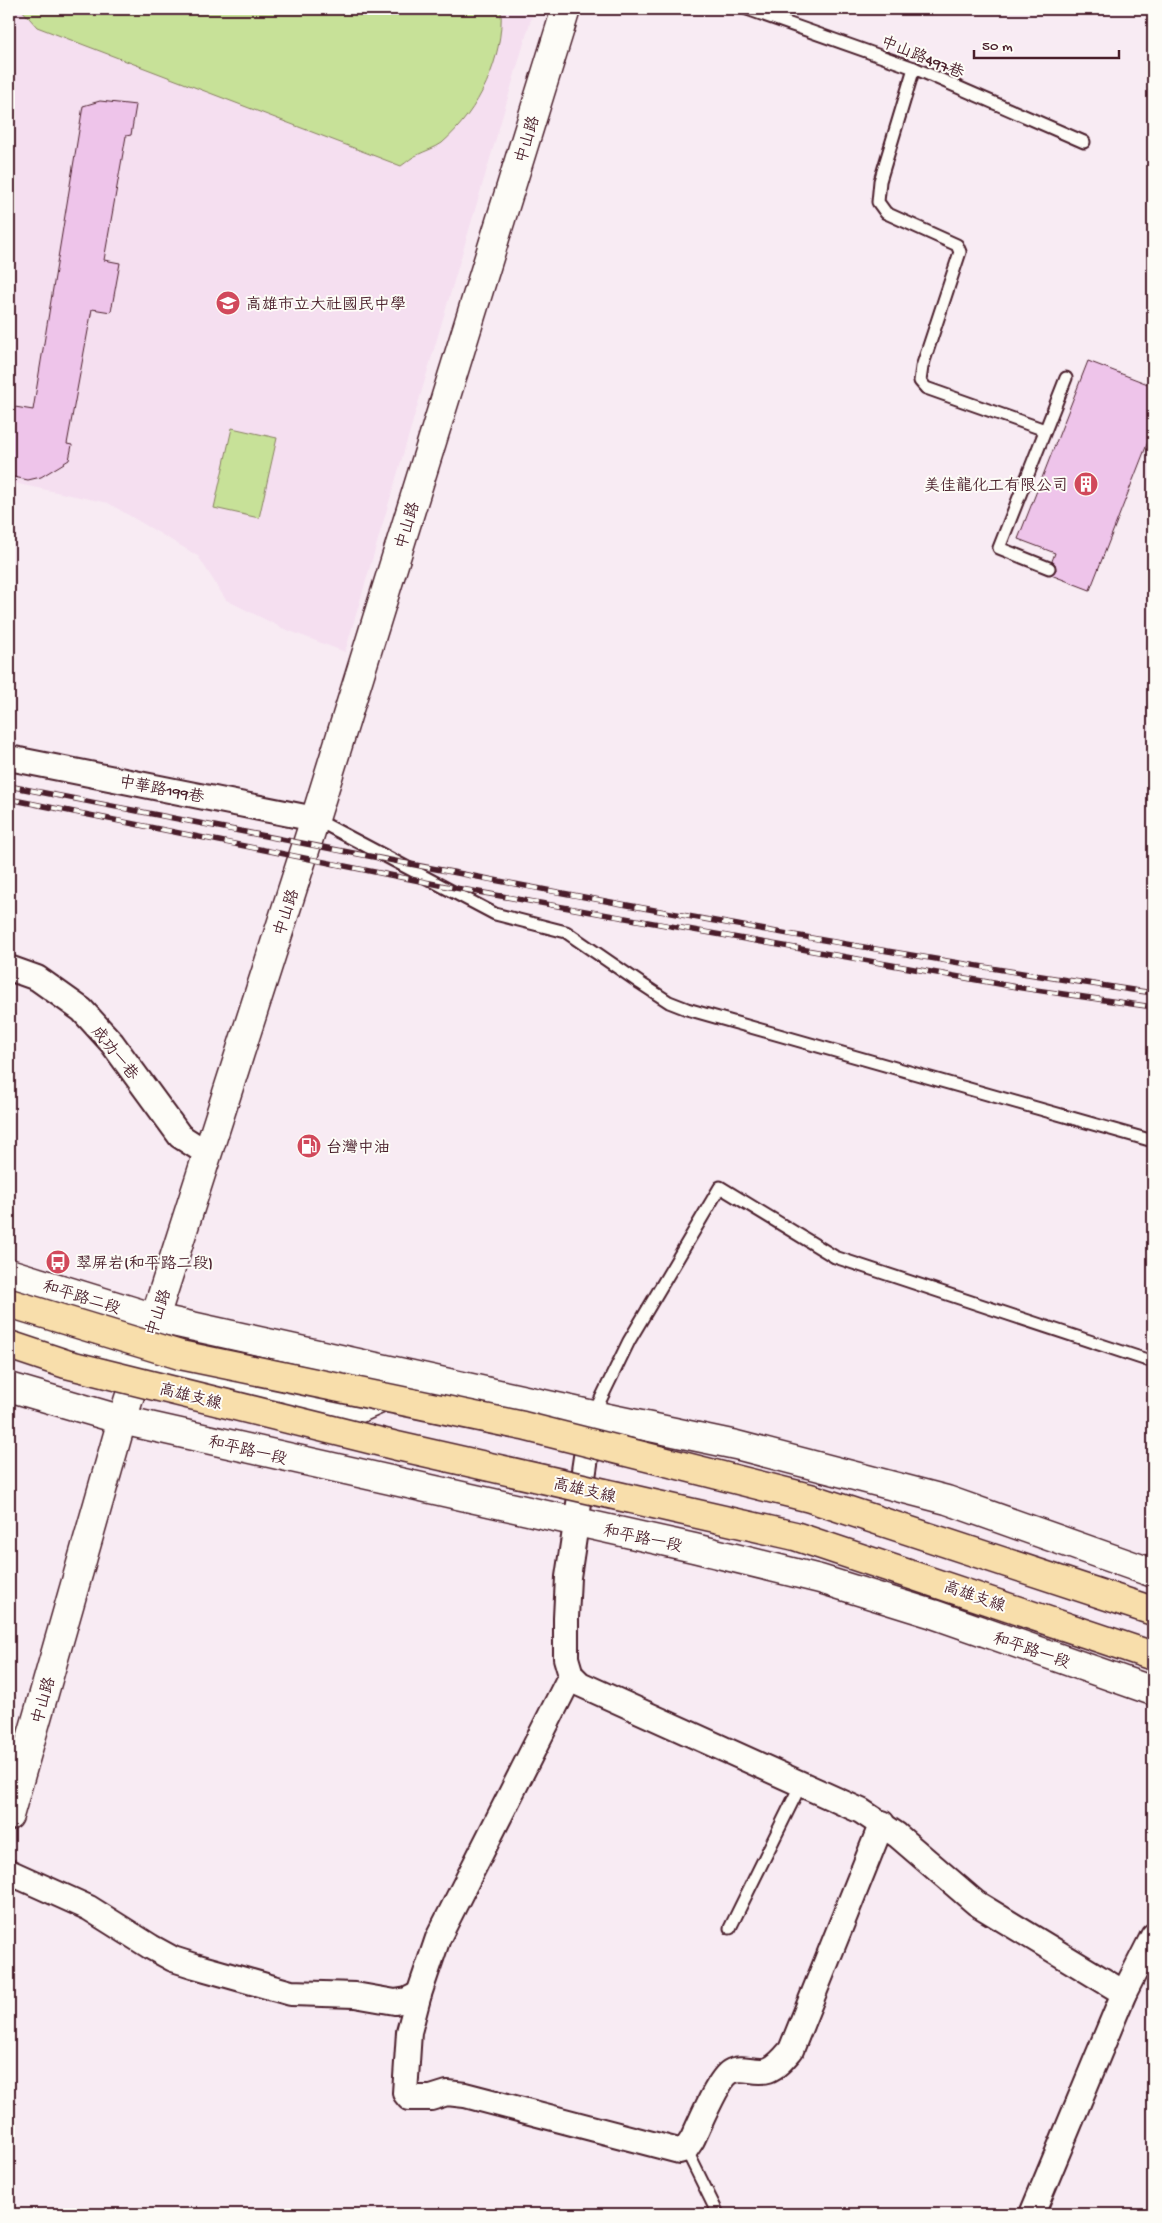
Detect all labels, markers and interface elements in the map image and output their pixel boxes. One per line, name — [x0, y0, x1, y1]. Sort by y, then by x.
scale bar — [974, 28, 1120, 60]
street label: 中山路497巷 — [877, 32, 967, 85]
text: 50 m — [982, 38, 1013, 56]
street label: 中山路 — [511, 114, 545, 166]
school or university icon: 高雄市立大社國民中學 — [215, 290, 241, 316]
place label: 高雄市立大社國民中學 — [246, 295, 406, 316]
building icon: 美佳龍化工有限公司 — [1073, 471, 1099, 497]
place label: 美佳龍化工有限公司 — [924, 476, 1068, 497]
street label: 中山路 — [391, 500, 425, 552]
street label: 中華路199巷 — [117, 772, 206, 809]
street label: 中山路 — [270, 887, 305, 939]
street label: 成功一巷 — [86, 1022, 142, 1085]
fuel station icon: 台灣中油 — [296, 1133, 322, 1159]
place label: 台灣中油 — [326, 1138, 390, 1159]
bus stop icon: 翠屏岩(和平路二段) — [45, 1249, 71, 1275]
place label: 翠屏岩(和平路二段) — [76, 1254, 213, 1275]
street label: 和平路二段 — [40, 1277, 123, 1320]
street label: 中山路 — [142, 1287, 177, 1339]
street label: 高雄支線 — [157, 1379, 224, 1415]
street label: 和平路一段 — [206, 1432, 289, 1471]
street label: 高雄支線 — [551, 1474, 618, 1509]
street label: 和平路一段 — [601, 1521, 684, 1558]
street label: 高雄支線 — [941, 1577, 1008, 1618]
street label: 和平路一段 — [990, 1628, 1072, 1674]
street label: 中山路 — [28, 1675, 61, 1727]

